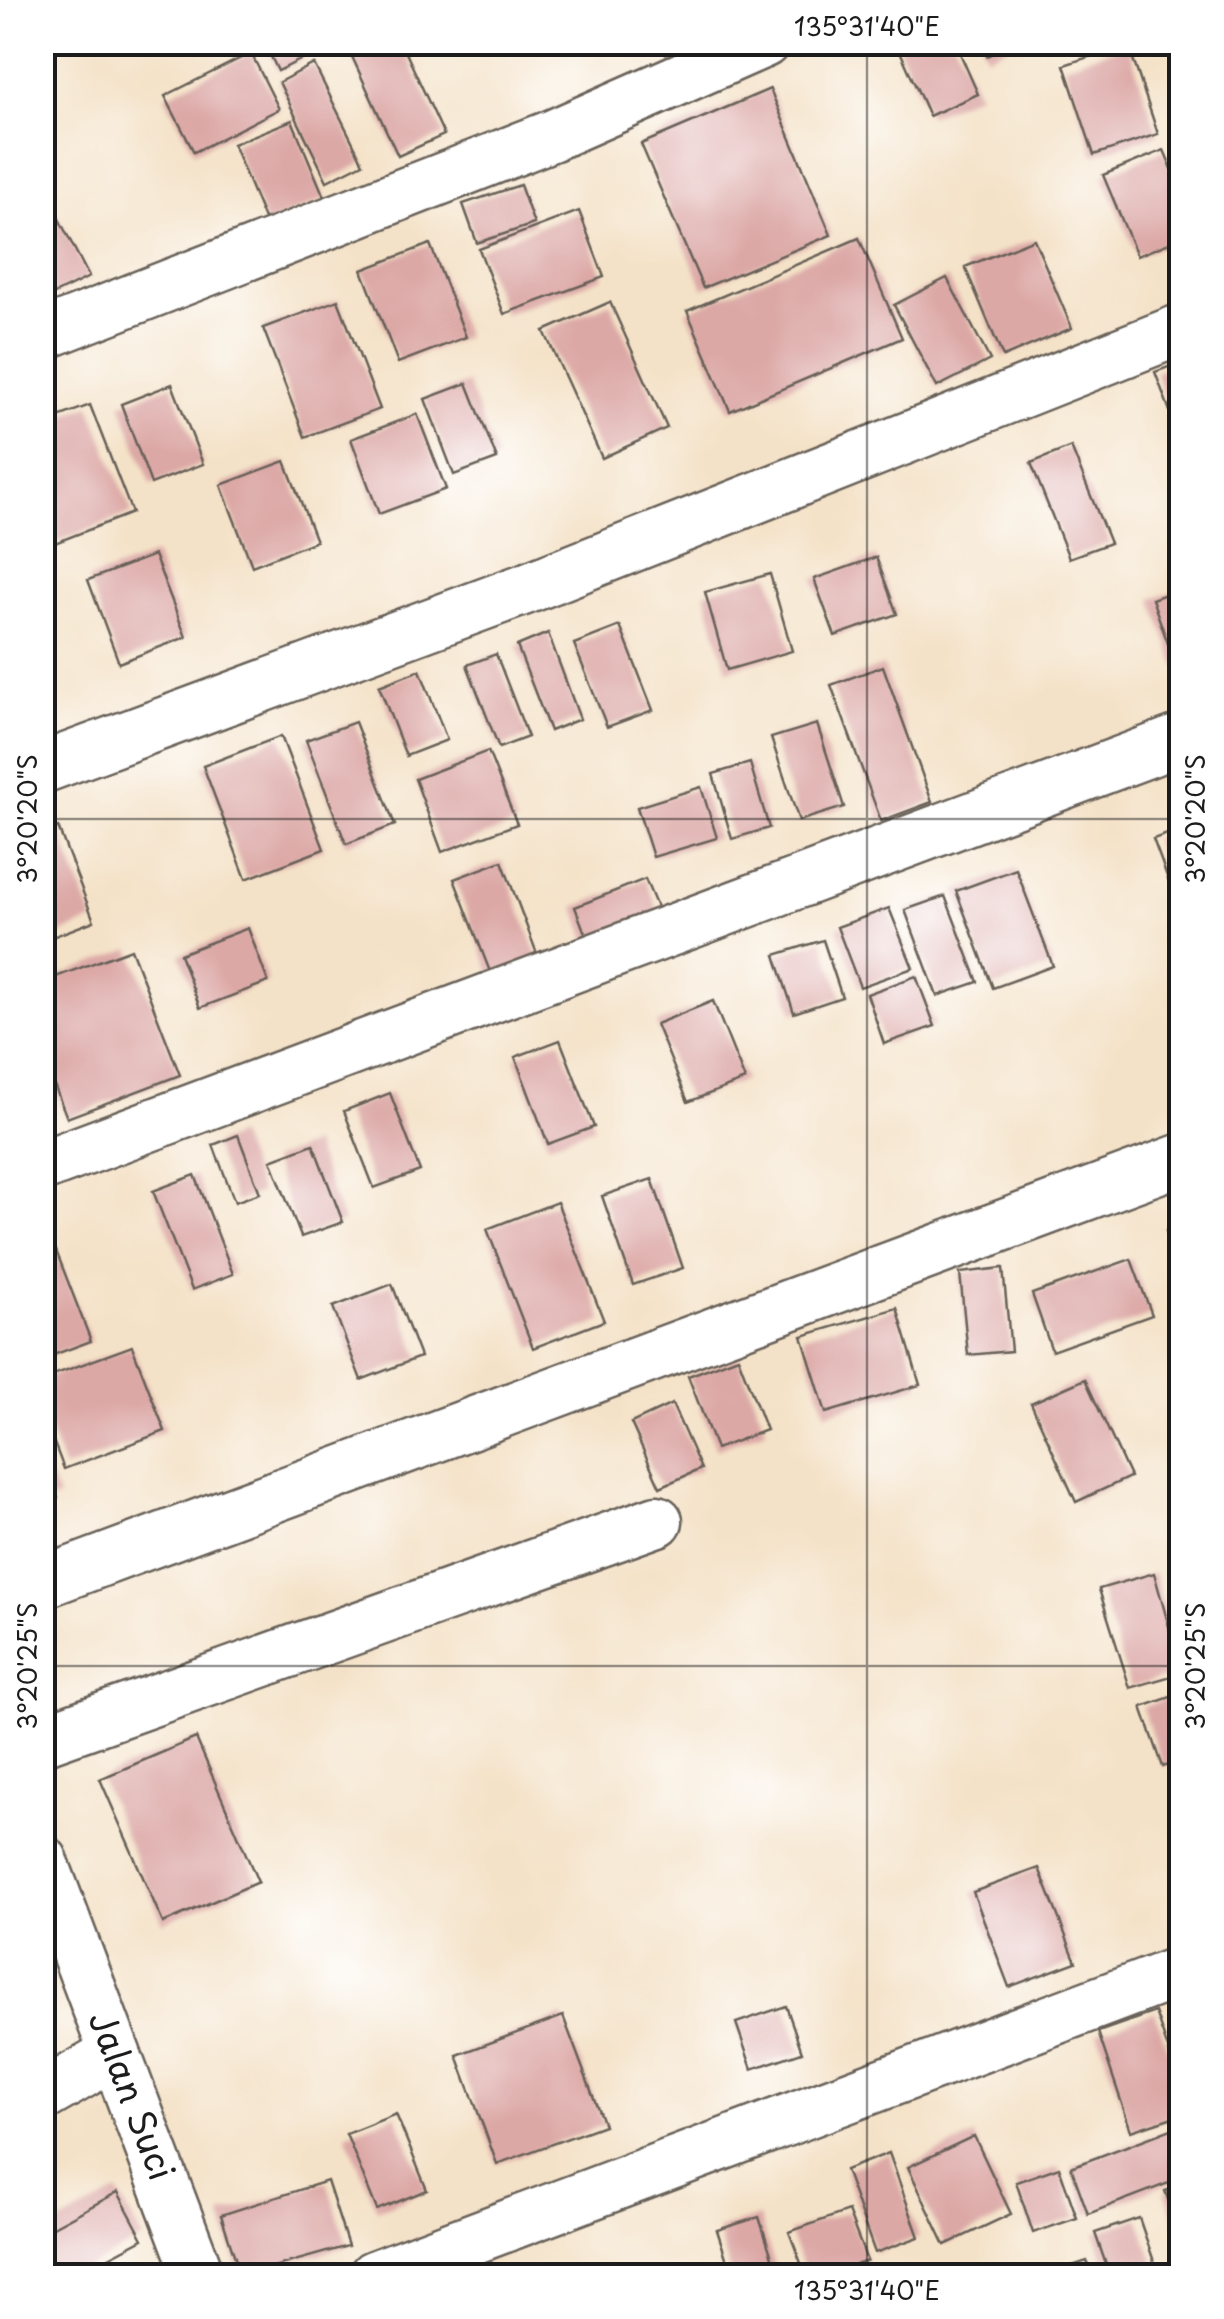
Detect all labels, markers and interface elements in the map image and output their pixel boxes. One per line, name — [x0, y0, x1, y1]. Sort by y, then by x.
text: 135°31'40"E — [794, 7, 940, 45]
text: 3°20'20"S — [8, 754, 46, 884]
text: 3°20'20"S — [1176, 754, 1214, 884]
text: 3°20'25"S — [8, 1602, 46, 1730]
text: 3°20'25"S — [1176, 1602, 1214, 1730]
street label: Jalan Suci — [77, 2003, 190, 2187]
text: 135°31'40"E — [794, 2271, 940, 2309]

